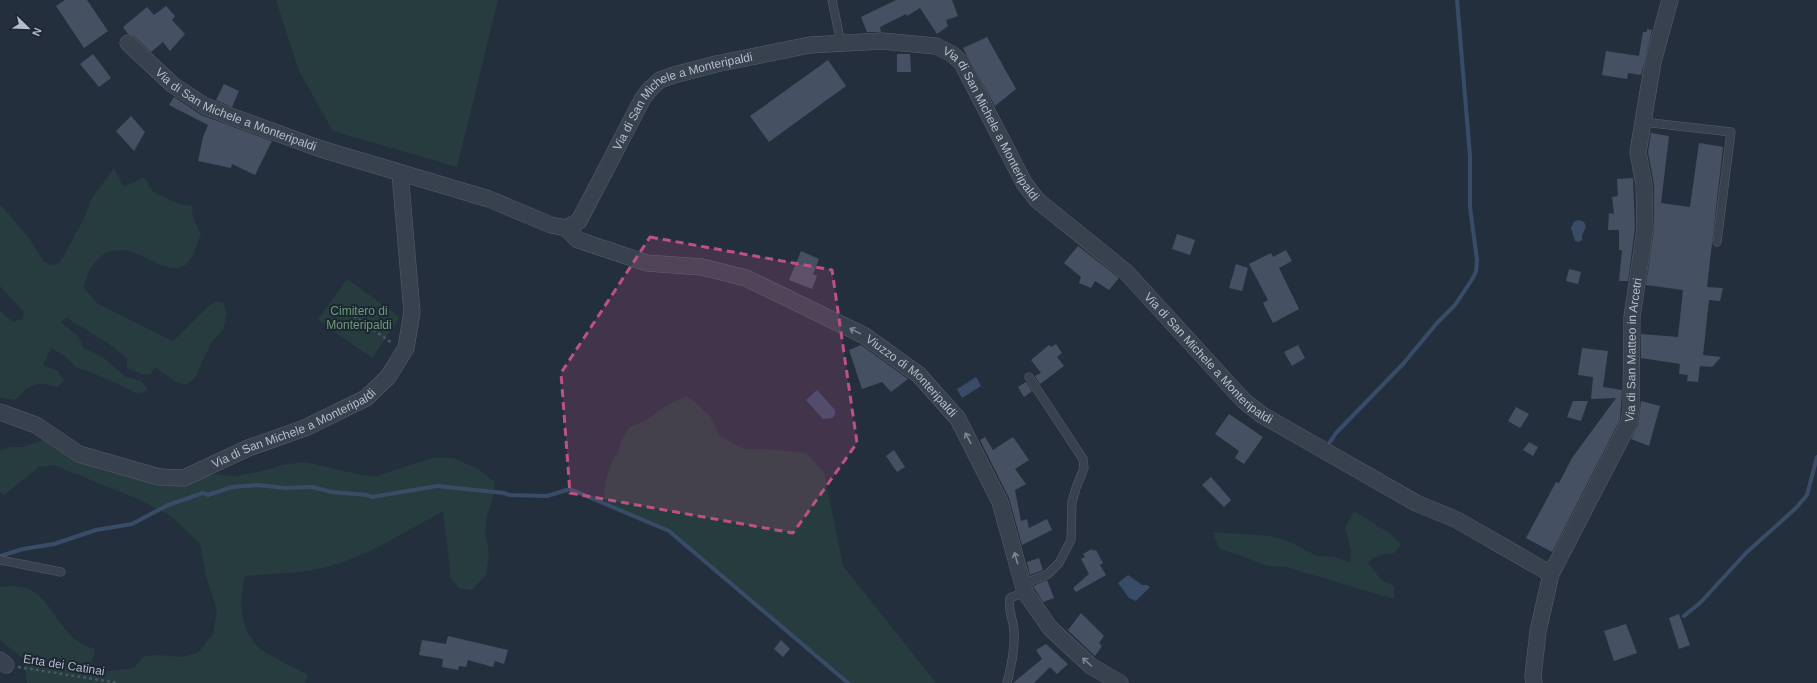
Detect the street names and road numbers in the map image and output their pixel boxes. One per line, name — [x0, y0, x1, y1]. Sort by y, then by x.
street label: Via di San Michele a Monteripaldi — [941, 44, 1042, 204]
street label: Via di San Michele a Monteripaldi — [610, 50, 754, 153]
street label: Via di San Michele a Monteripaldi — [152, 65, 318, 154]
street label: Via di San Matteo in Arcetri — [1622, 277, 1645, 423]
street label: Via di San Michele a Monteripaldi — [1141, 290, 1275, 427]
street label: Viuzzo di Monteripaldi — [863, 332, 960, 420]
street label: Via di San Michele a Monteripaldi — [210, 386, 379, 471]
street label: Erta dei Catinai — [22, 652, 106, 678]

